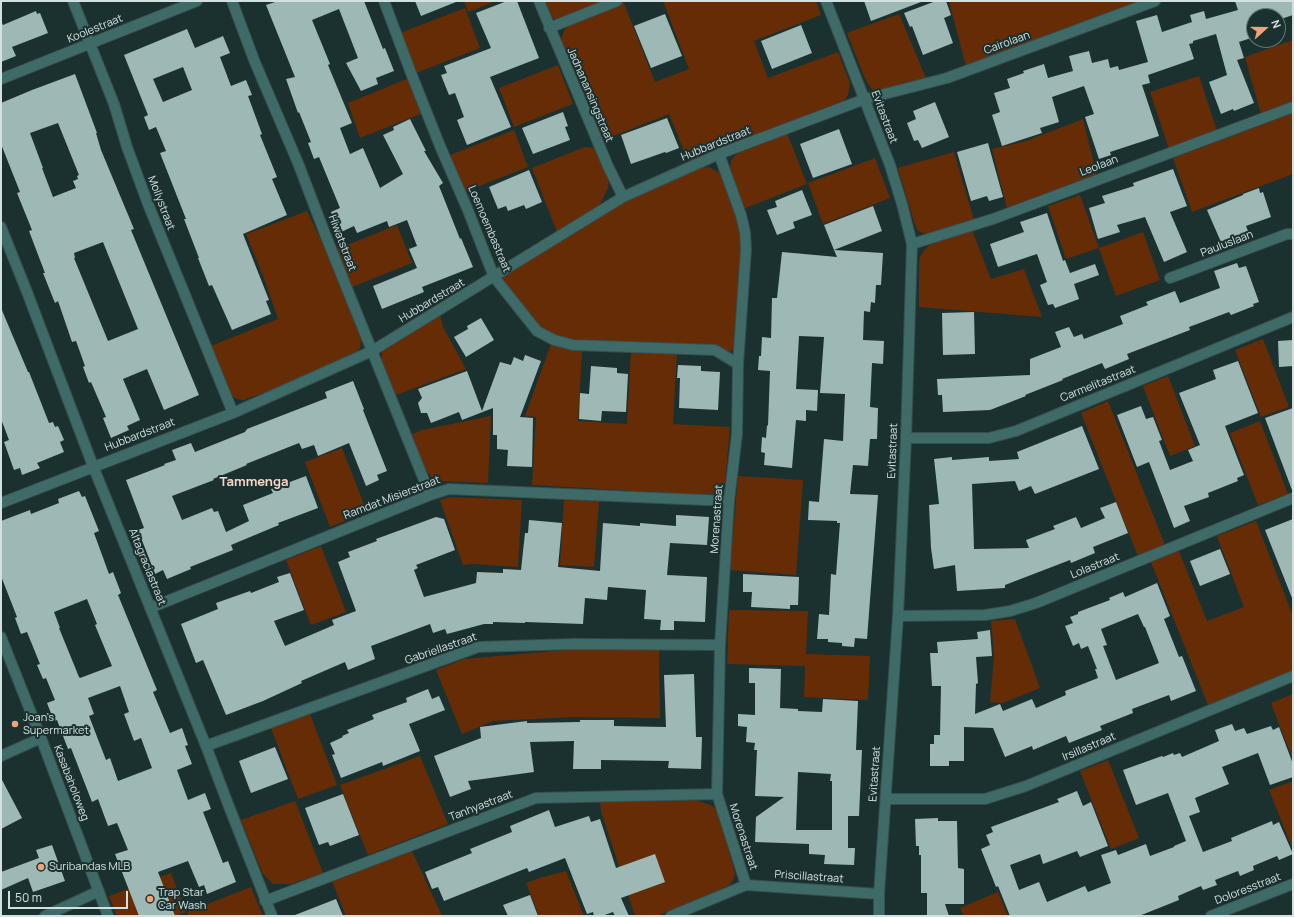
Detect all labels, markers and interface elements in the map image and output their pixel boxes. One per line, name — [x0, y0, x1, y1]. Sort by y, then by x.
north arrow — [1246, 8, 1286, 48]
street label: Koolestraat — [65, 12, 125, 46]
text: N — [1268, 18, 1285, 30]
street label: Cairolaan — [982, 29, 1032, 57]
street label: Jadnanansingstraat — [564, 46, 616, 144]
street label: Evitastraat — [868, 89, 900, 145]
street label: Hubbardstraat — [679, 124, 753, 164]
street label: Leolaan — [1078, 153, 1120, 179]
street label: Mollystraat — [145, 174, 177, 232]
street label: Loemoembastraat — [465, 184, 513, 274]
street label: Hiwatstraat — [325, 213, 359, 273]
street label: Pauluslaan — [1199, 228, 1255, 260]
street label: Hubbardstraat — [397, 276, 467, 326]
street label: Carmelitastraat — [1058, 363, 1138, 405]
street label: Hubbardstraat — [103, 416, 177, 454]
street label: Evitastraat — [885, 423, 901, 479]
street label: Ramdat Misierstraat — [342, 473, 442, 523]
district label: Tammenga — [220, 474, 288, 490]
street label: Morenastraat — [708, 484, 726, 554]
street label: Altagraciastraat — [126, 527, 168, 607]
street label: Lolastraat — [1069, 550, 1121, 582]
street label: Gabriellastraat — [403, 631, 479, 667]
place label: Joan's Supermarket — [23, 711, 89, 737]
marker: Joan's Supermarket — [10, 719, 20, 729]
street label: Irsillastraat — [1060, 730, 1118, 764]
street label: Kasabaholoweg — [50, 743, 92, 823]
street label: Evitastraat — [866, 746, 884, 802]
street label: Tanhyastraat — [447, 788, 515, 824]
street label: Morenastraat — [726, 802, 760, 872]
place label: Suribandas MLB — [49, 860, 130, 874]
marker: Suribandas MLB — [36, 862, 46, 872]
street label: Priscillastraat — [774, 868, 844, 886]
street label: Doloresstraat — [1213, 870, 1283, 908]
scale bar — [10, 883, 130, 909]
place label: Trap Star Car Wash — [158, 886, 206, 912]
text: 50 m — [15, 889, 42, 906]
marker: Trap Star Car Wash — [145, 894, 155, 904]

